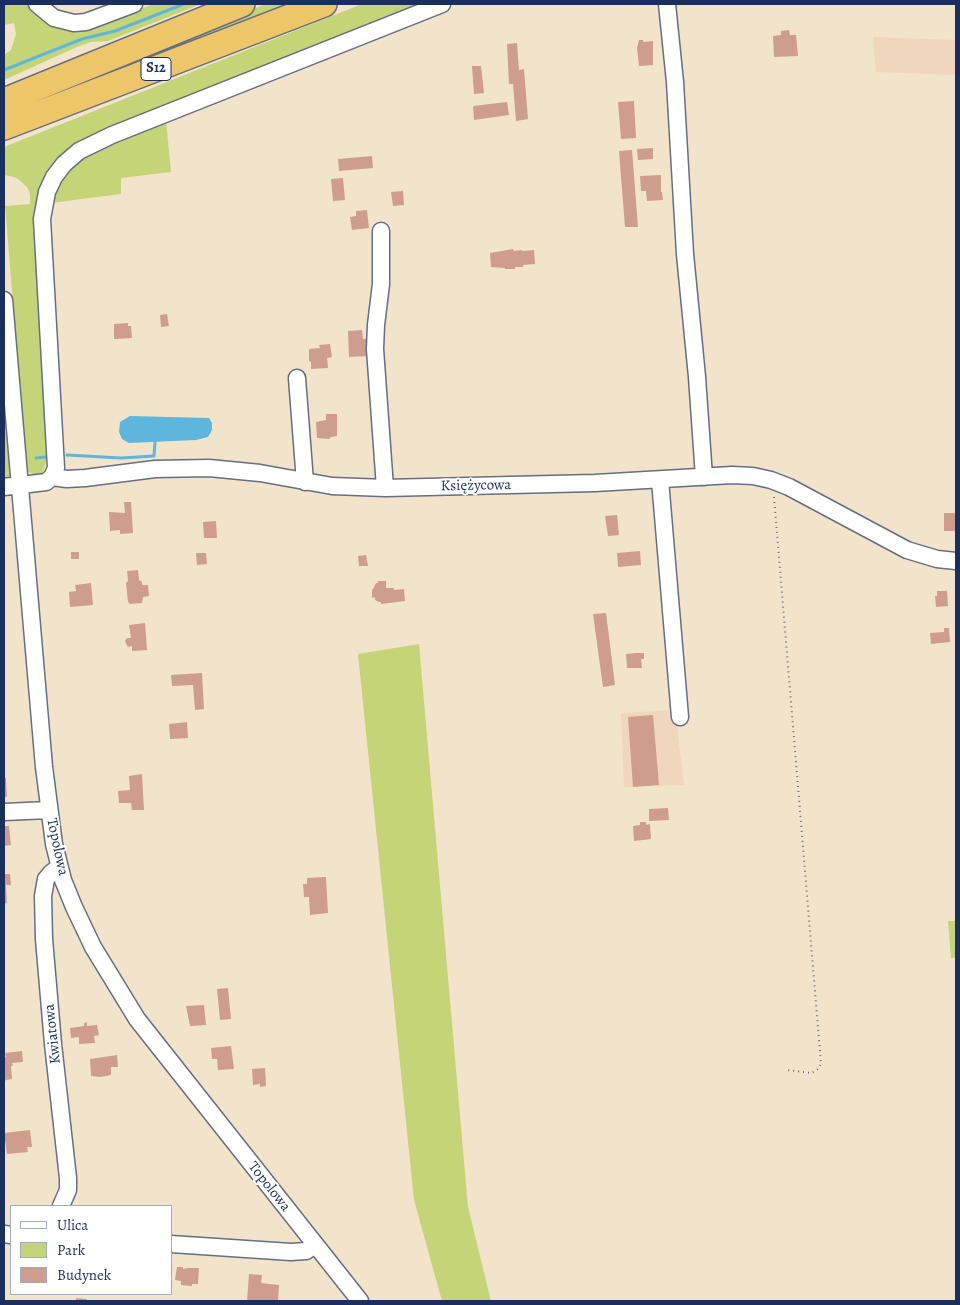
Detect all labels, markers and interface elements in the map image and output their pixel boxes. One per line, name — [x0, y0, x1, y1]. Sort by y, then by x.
road number: S12 — [141, 58, 171, 80]
street label: Księżycowa — [441, 476, 511, 496]
street label: Topolowa — [42, 817, 72, 877]
street label: Kwiatowa — [41, 1003, 65, 1065]
street label: Topolowa — [244, 1158, 294, 1216]
legend — [10, 1205, 172, 1295]
text: Ulica — [57, 1215, 88, 1235]
text: Park — [57, 1240, 85, 1260]
text: Budynek — [57, 1265, 111, 1285]

